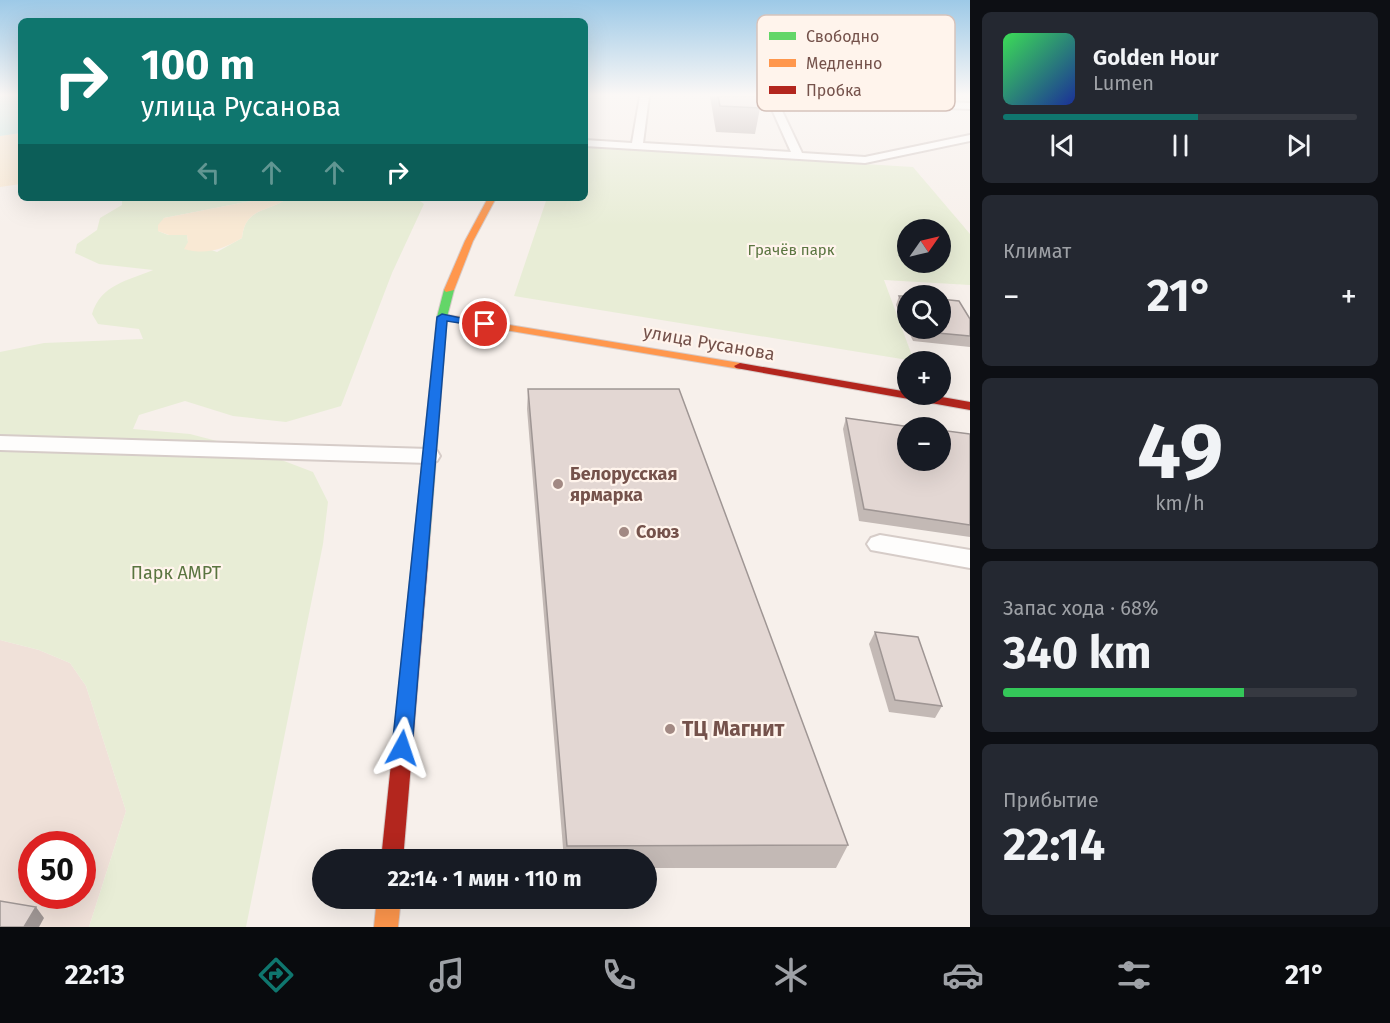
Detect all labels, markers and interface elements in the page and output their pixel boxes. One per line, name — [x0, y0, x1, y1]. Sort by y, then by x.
legend — [757, 15, 955, 111]
text: Свободно — [806, 27, 879, 46]
text: 100 m — [141, 40, 255, 90]
icon: right — [42, 42, 120, 120]
text: Golden Hour — [1093, 44, 1219, 71]
text: Медленно — [806, 54, 882, 73]
text: Lumen — [1093, 71, 1154, 95]
text: Пробка — [806, 81, 862, 100]
text: улица Русанова — [141, 91, 341, 123]
icon: previous — [1046, 129, 1079, 162]
icon: pause — [1164, 129, 1197, 162]
icon: next — [1282, 129, 1315, 162]
icon: left — [192, 156, 225, 189]
icon: ahead — [255, 156, 288, 189]
icon: ahead — [318, 156, 351, 189]
icon: right — [381, 156, 414, 189]
north arrow — [897, 219, 951, 273]
map controls — [897, 219, 951, 471]
text: Климат — [1003, 239, 1071, 263]
park label: Грачёв парк — [747, 241, 835, 259]
text: 21° — [1147, 269, 1213, 323]
text: − — [1003, 277, 1020, 317]
text: + — [1341, 277, 1357, 317]
button: search — [897, 285, 951, 339]
pin — [459, 298, 510, 349]
icon: arrive — [468, 307, 501, 340]
street label: улица Русанова — [641, 321, 777, 365]
button: + — [897, 351, 951, 405]
text: 49 — [1137, 405, 1223, 499]
button: − — [897, 417, 951, 471]
place label: Белорусская ярмарка — [570, 463, 677, 506]
marker: Белорусская ярмарка — [551, 477, 565, 491]
text: km/h — [1155, 491, 1205, 515]
place label: Союз — [636, 521, 680, 543]
marker: Союз — [617, 525, 631, 539]
park label: Парк АМРТ — [131, 562, 222, 584]
text: Запас хода · 68% — [1003, 596, 1158, 620]
text: 340 km — [1003, 626, 1152, 680]
position arrow — [370, 716, 434, 780]
place label: ТЦ Магнит — [682, 716, 786, 742]
marker: ТЦ Магнит — [663, 722, 677, 736]
text: Прибытие — [1003, 788, 1099, 812]
text: 22:14 — [1003, 818, 1105, 872]
speed limit sign: 50 — [18, 831, 96, 909]
text: 22:14 · 1 мин · 110 m — [387, 865, 582, 892]
icon: directions — [255, 954, 297, 996]
icon: music — [426, 954, 468, 996]
icon: phone — [598, 954, 640, 996]
icon: climate — [770, 954, 812, 996]
icon: car — [942, 954, 984, 996]
icon: filters — [1113, 954, 1155, 996]
text: 22:13 — [65, 959, 125, 991]
text: 21° — [1285, 959, 1325, 991]

